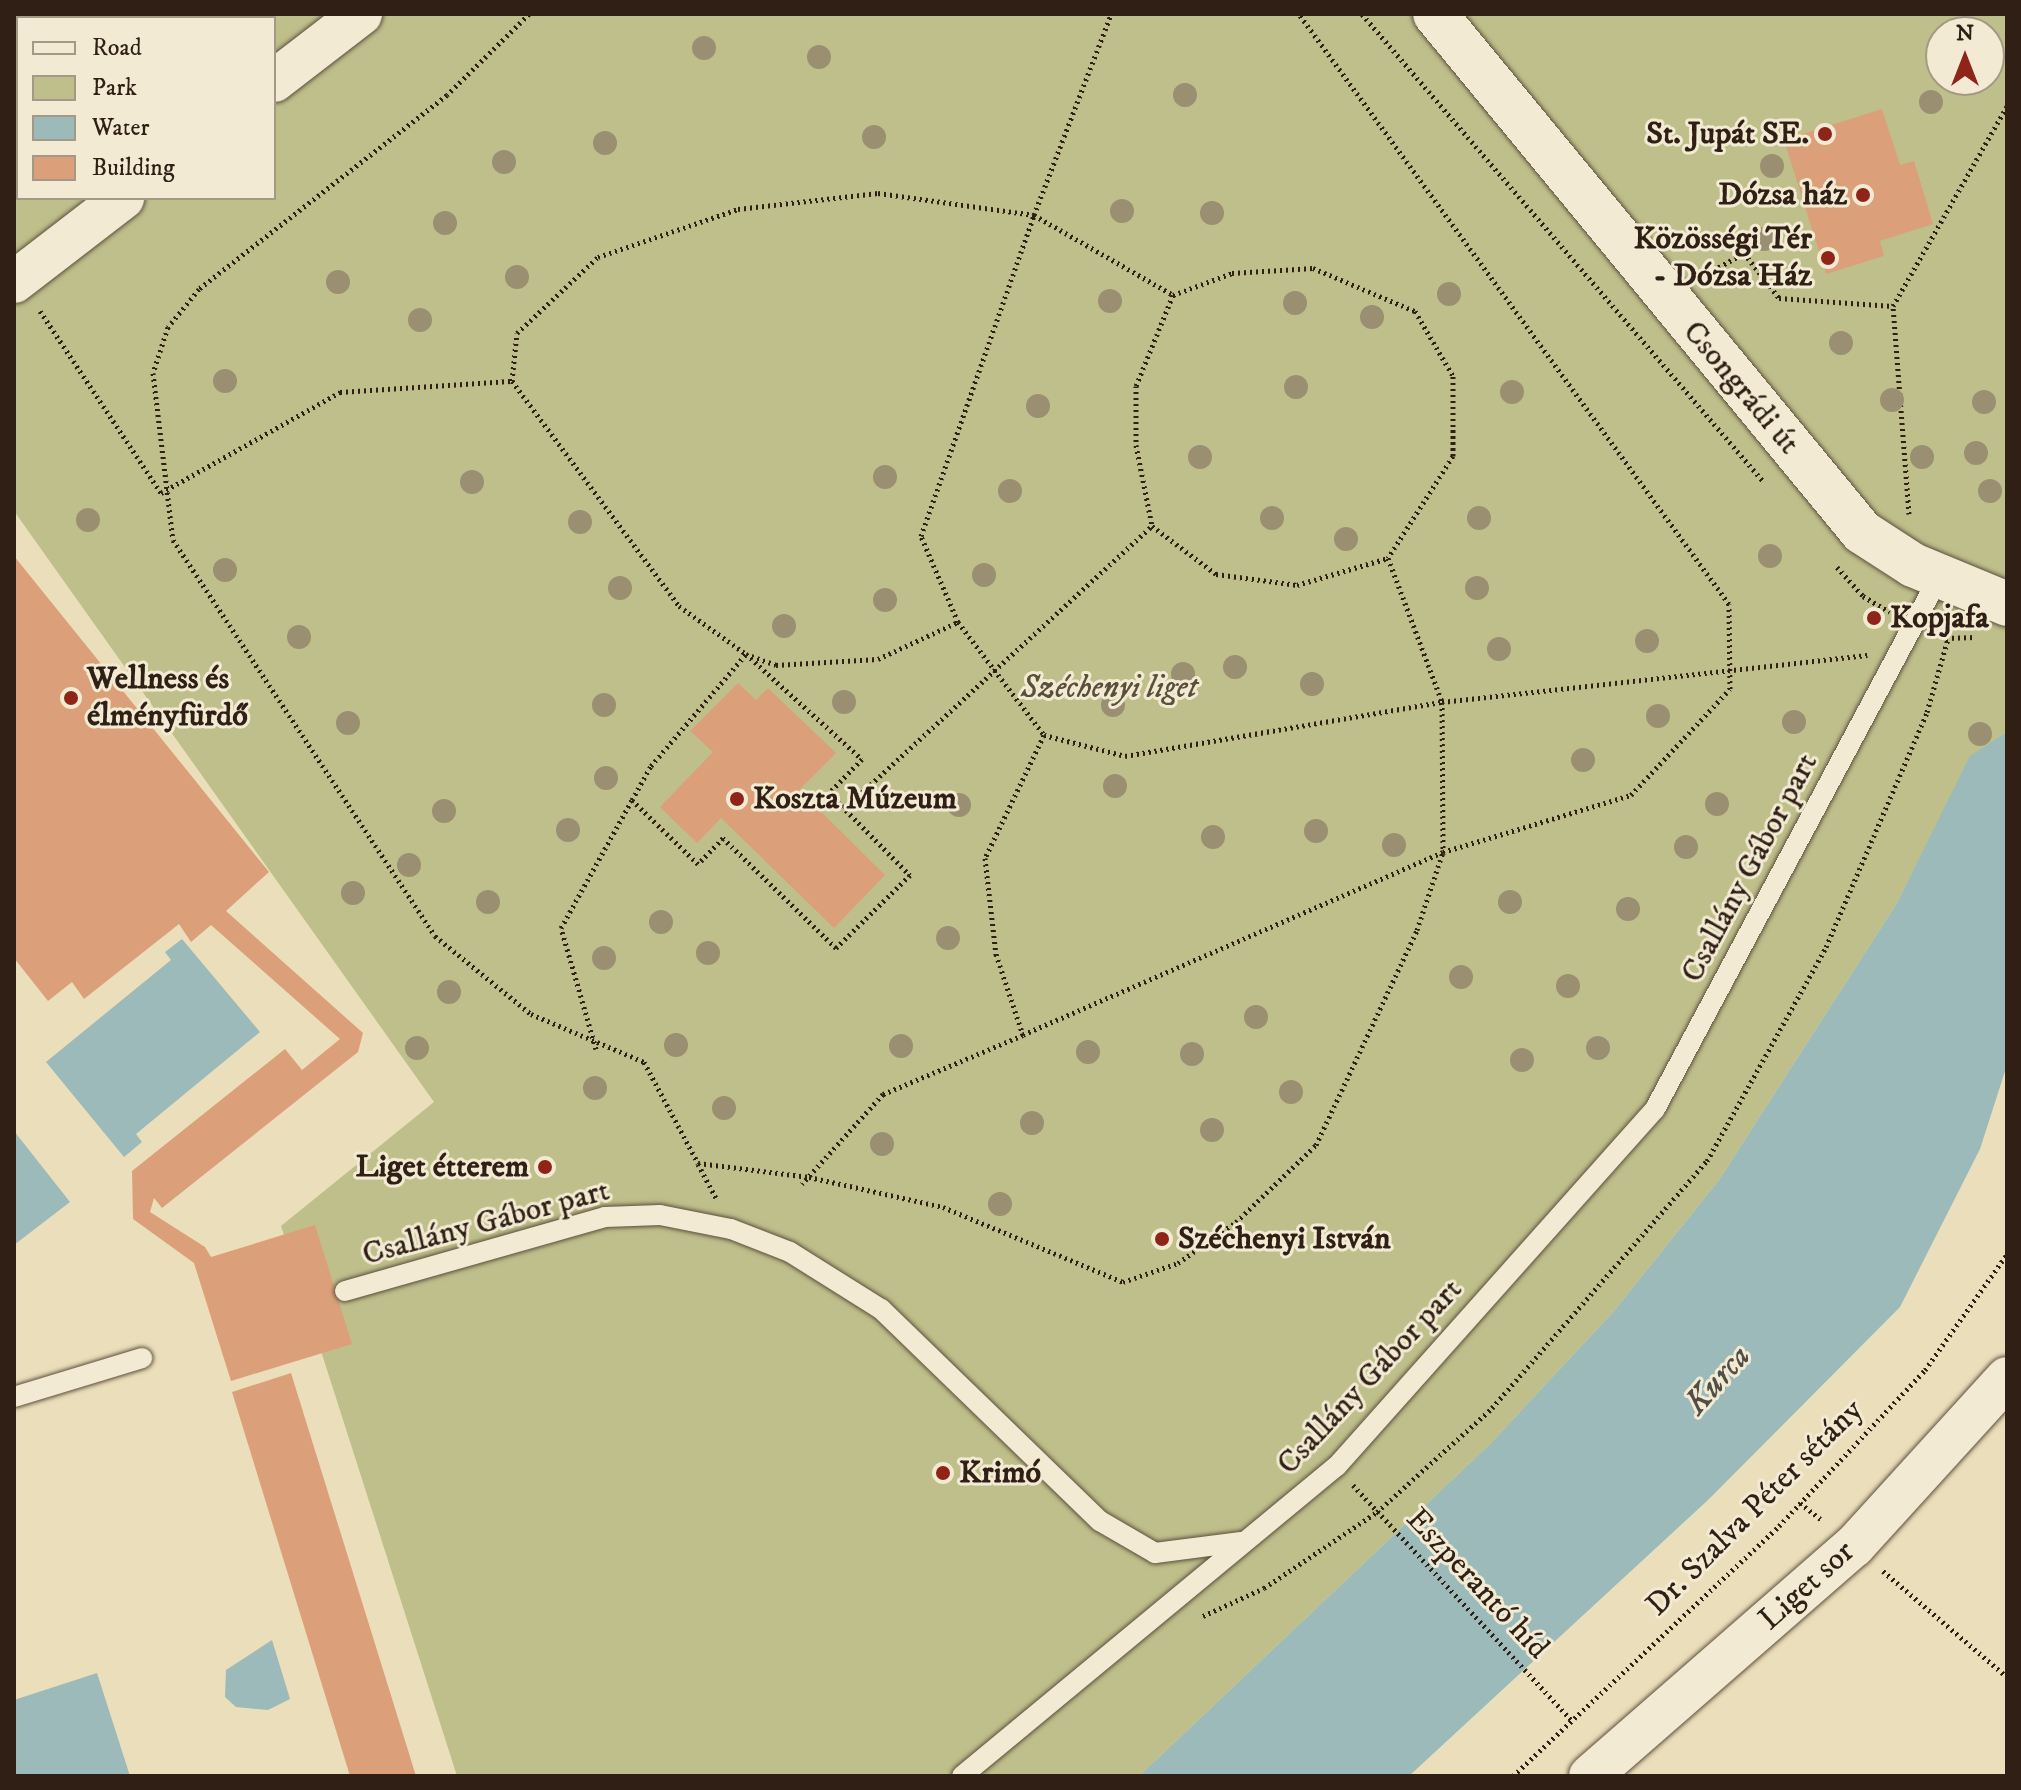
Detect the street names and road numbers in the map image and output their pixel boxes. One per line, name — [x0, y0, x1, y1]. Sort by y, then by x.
street label: Csongrádi út — [1674, 314, 1808, 462]
street label: Csallány Gábor part — [1673, 747, 1827, 989]
street label: Csallány Gábor part — [358, 1172, 614, 1274]
street label: Csallány Gábor part — [1269, 1271, 1471, 1483]
street label: Dr. Szalva Péter sétány — [1639, 1392, 1871, 1624]
street label: Eszperantó híd — [1397, 1501, 1557, 1667]
street label: Liget sor — [1751, 1533, 1863, 1639]

